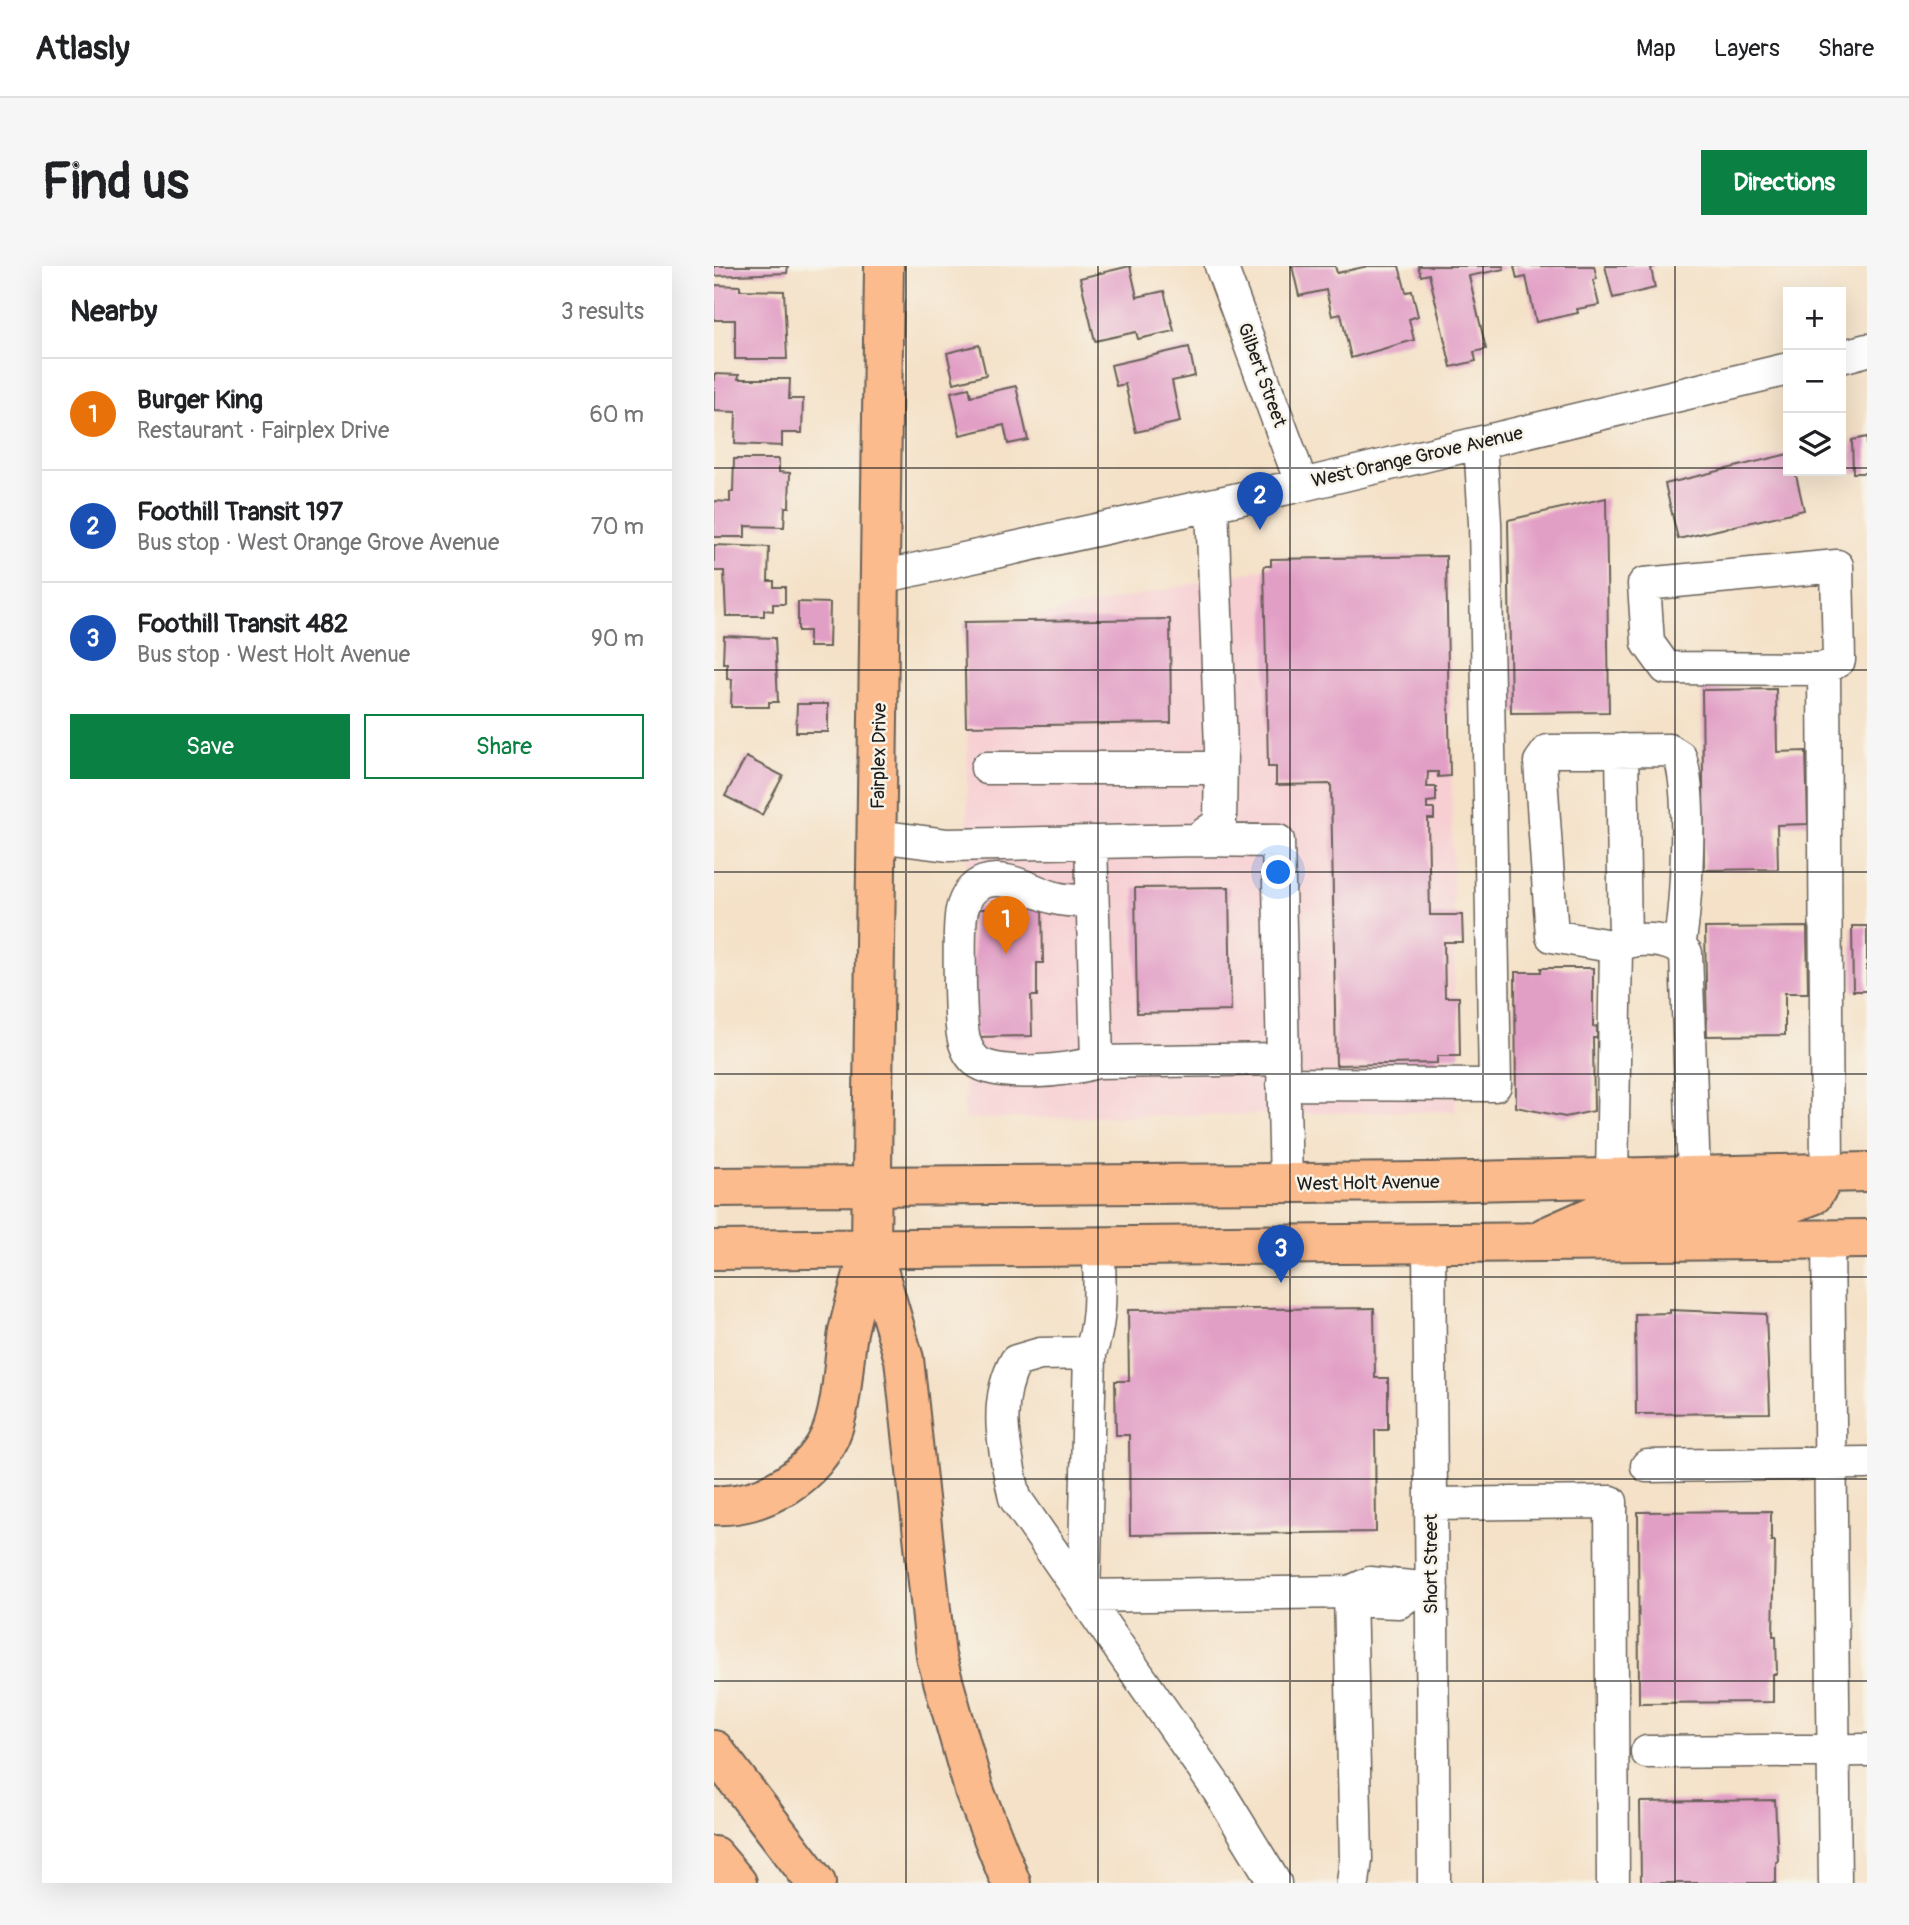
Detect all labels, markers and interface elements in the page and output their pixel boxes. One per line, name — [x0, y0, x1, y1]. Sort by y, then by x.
text: Atlasly — [35, 28, 130, 69]
text: Map — [1636, 34, 1676, 63]
text: Layers — [1714, 34, 1780, 63]
text: Share — [1818, 34, 1874, 63]
button: Directions — [1701, 150, 1867, 215]
text: Find us — [42, 152, 189, 213]
map controls — [1783, 287, 1846, 476]
button: + — [1783, 287, 1846, 350]
text: Nearby — [70, 293, 157, 330]
text: 3 results — [561, 297, 644, 326]
street label: Gilbert Street — [1232, 320, 1292, 431]
button: − — [1783, 350, 1846, 413]
text: Burger King — [137, 384, 263, 416]
text: 1 — [89, 400, 98, 429]
text: 60 m — [589, 400, 644, 429]
button: layers — [1783, 413, 1846, 476]
text: Restaurant · Fairplex Drive — [137, 416, 389, 445]
street label: West Orange Grove Avenue — [1309, 421, 1526, 493]
pin: 2 — [1237, 472, 1283, 530]
text: Foothill Transit 197 — [137, 496, 343, 528]
text: 2 — [87, 512, 99, 541]
text: 70 m — [591, 512, 644, 541]
text: Bus stop · West Orange Grove Avenue — [137, 528, 499, 557]
text: Foothill Transit 482 — [137, 608, 348, 640]
text: 3 — [87, 624, 99, 653]
text: 90 m — [591, 624, 644, 653]
text: Bus stop · West Holt Avenue — [137, 640, 410, 669]
street label: Fairplex Drive — [866, 702, 892, 809]
button: Save — [70, 714, 350, 779]
button: Share — [364, 714, 644, 779]
your location — [1261, 855, 1295, 889]
pin: 1 — [983, 896, 1029, 954]
street label: West Holt Avenue — [1296, 1170, 1440, 1196]
pin: 3 — [1258, 1225, 1304, 1283]
street label: Short Street — [1419, 1514, 1443, 1614]

